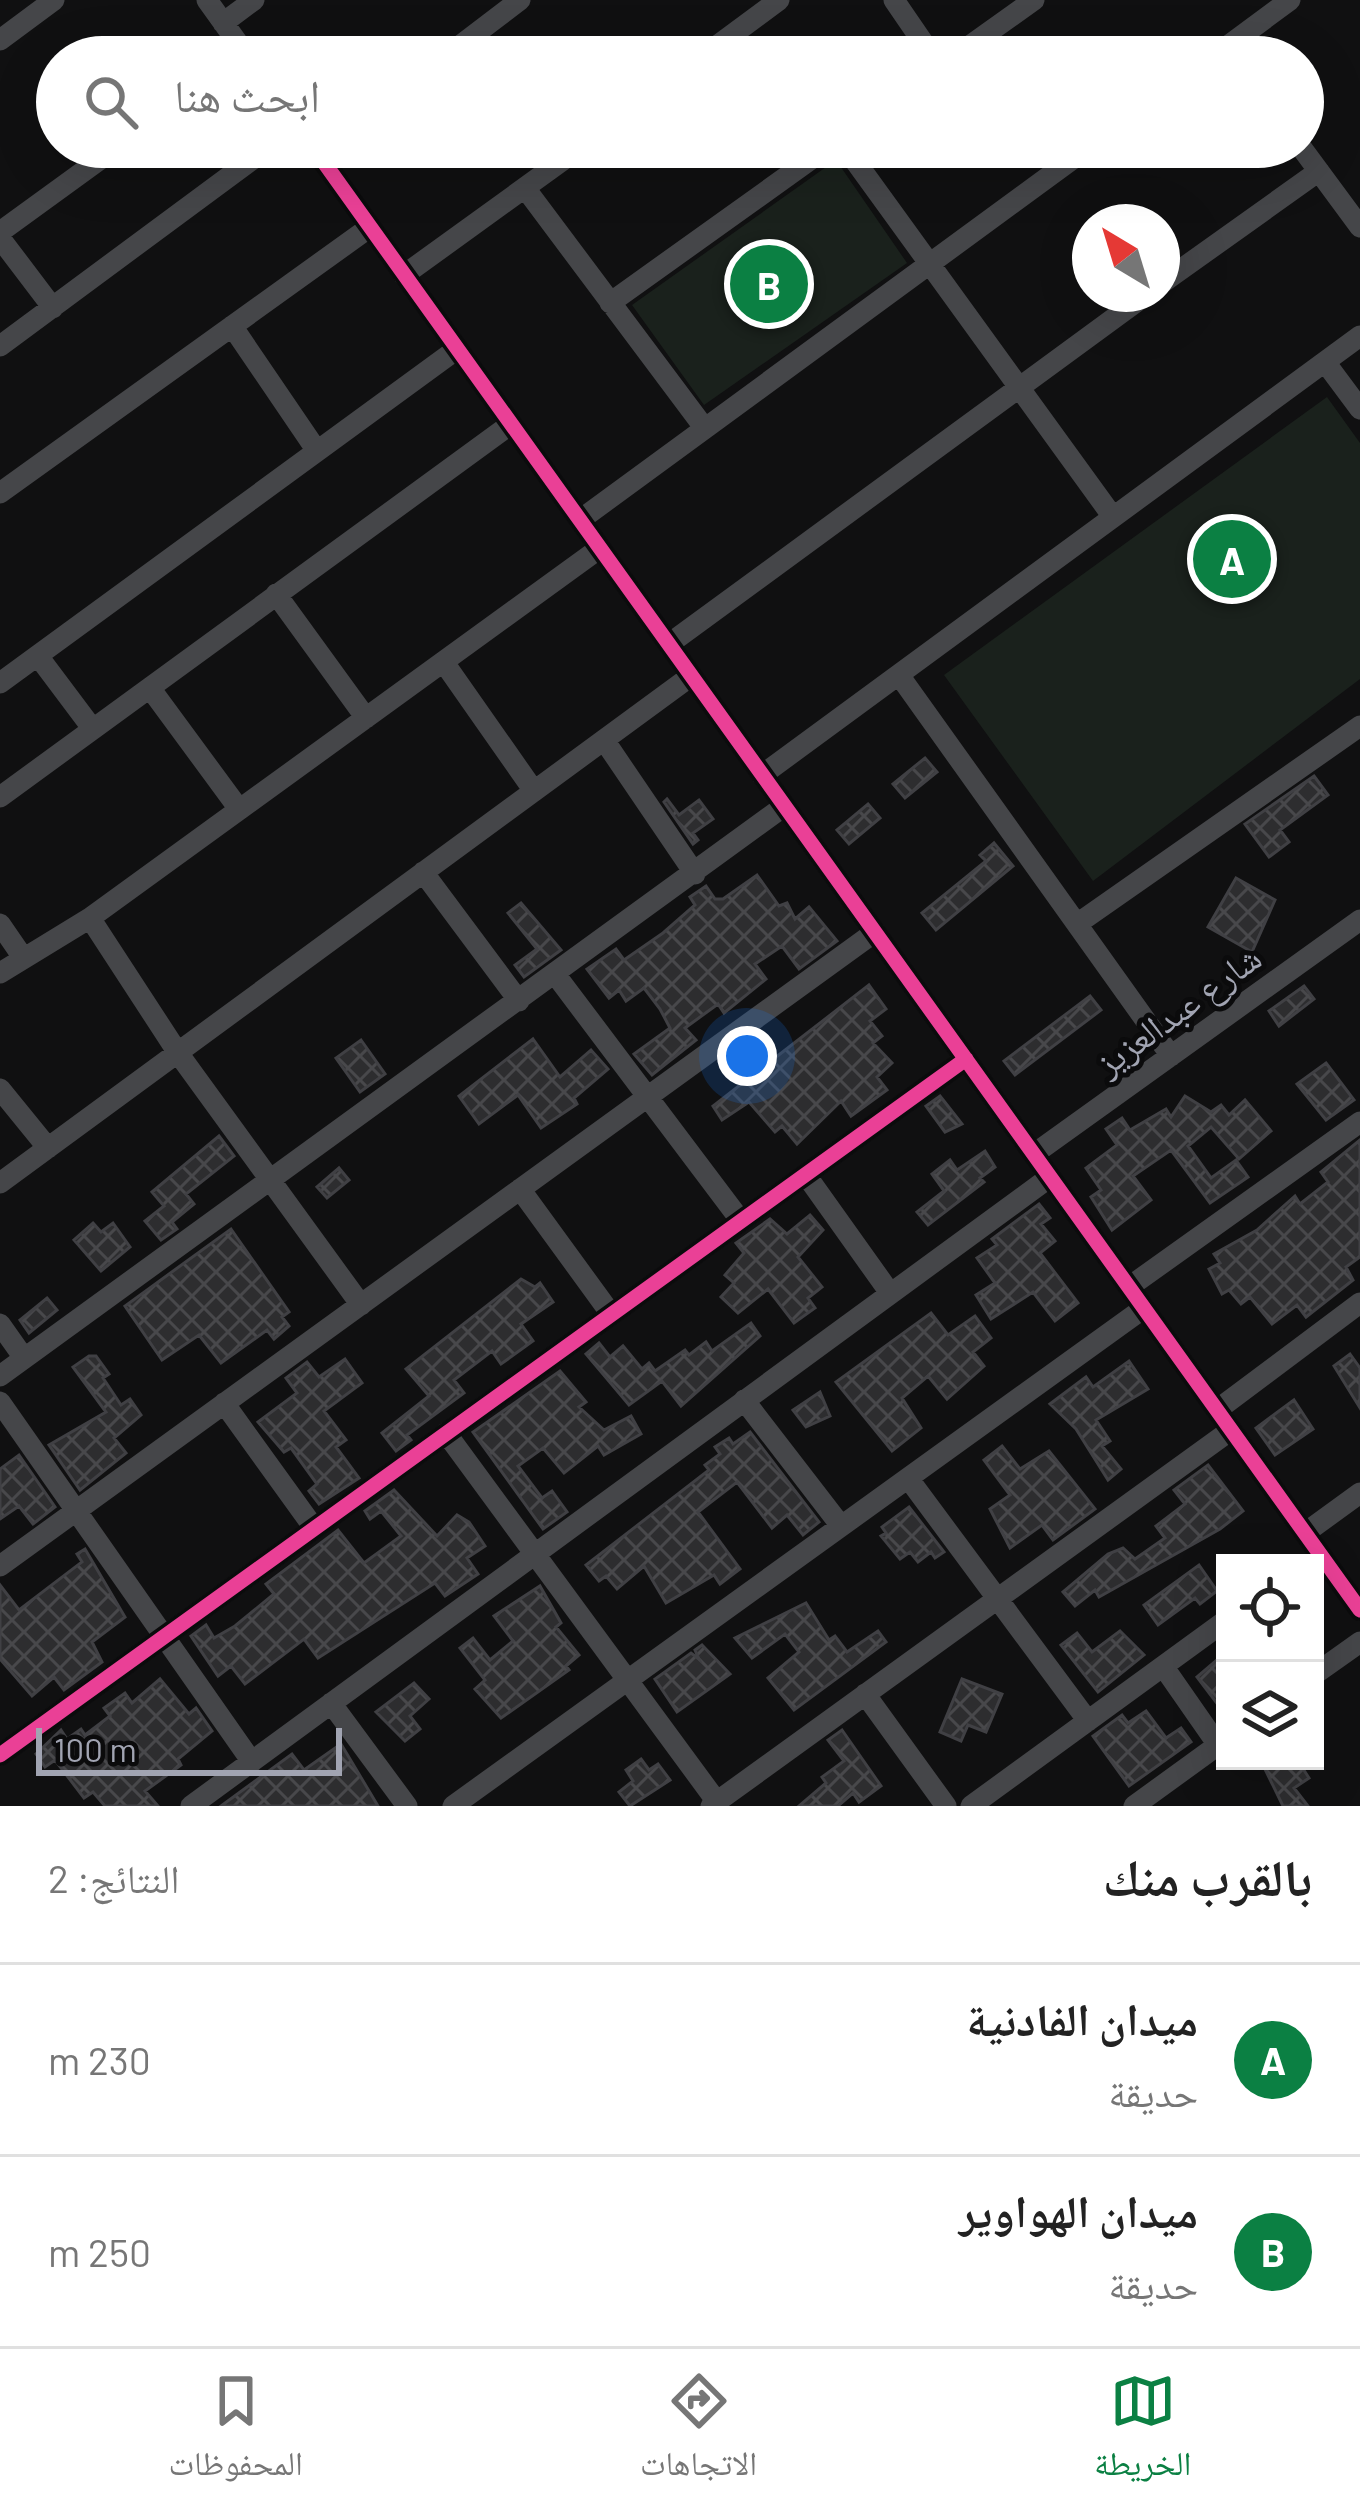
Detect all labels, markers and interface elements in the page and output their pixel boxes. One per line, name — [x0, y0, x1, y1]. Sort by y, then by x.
search box — [36, 36, 1324, 168]
text: ابحث هنا — [174, 67, 320, 121]
icon: search — [78, 69, 144, 135]
north arrow — [1072, 204, 1180, 312]
pin: B — [730, 239, 808, 329]
pin: A — [1193, 514, 1271, 604]
street label: شارع عبدالعزيز — [1085, 934, 1270, 1086]
your location — [717, 1026, 777, 1086]
map controls — [1216, 1554, 1324, 1770]
button: locate — [1216, 1554, 1324, 1662]
button: layers — [1216, 1662, 1324, 1770]
scale bar — [36, 1722, 342, 1775]
text: 100 m — [54, 1729, 137, 1769]
text: بالقرب منك — [1103, 1845, 1312, 1906]
text: النتائج: 2 — [48, 1854, 179, 1901]
text: ميدان الفادنية — [967, 1991, 1198, 2045]
text: 230 m — [48, 2036, 151, 2083]
text: A — [1260, 2036, 1286, 2083]
text: حديقة — [1109, 2068, 1198, 2115]
text: ميدان الهواوير — [959, 2183, 1198, 2237]
text: 250 m — [48, 2228, 151, 2275]
text: B — [1261, 2228, 1285, 2275]
text: حديقة — [1109, 2260, 1198, 2307]
tab: المحفوظات — [169, 2368, 303, 2496]
tab: الاتجاهات — [640, 2368, 757, 2496]
tab: الخريطة — [1094, 2368, 1191, 2496]

